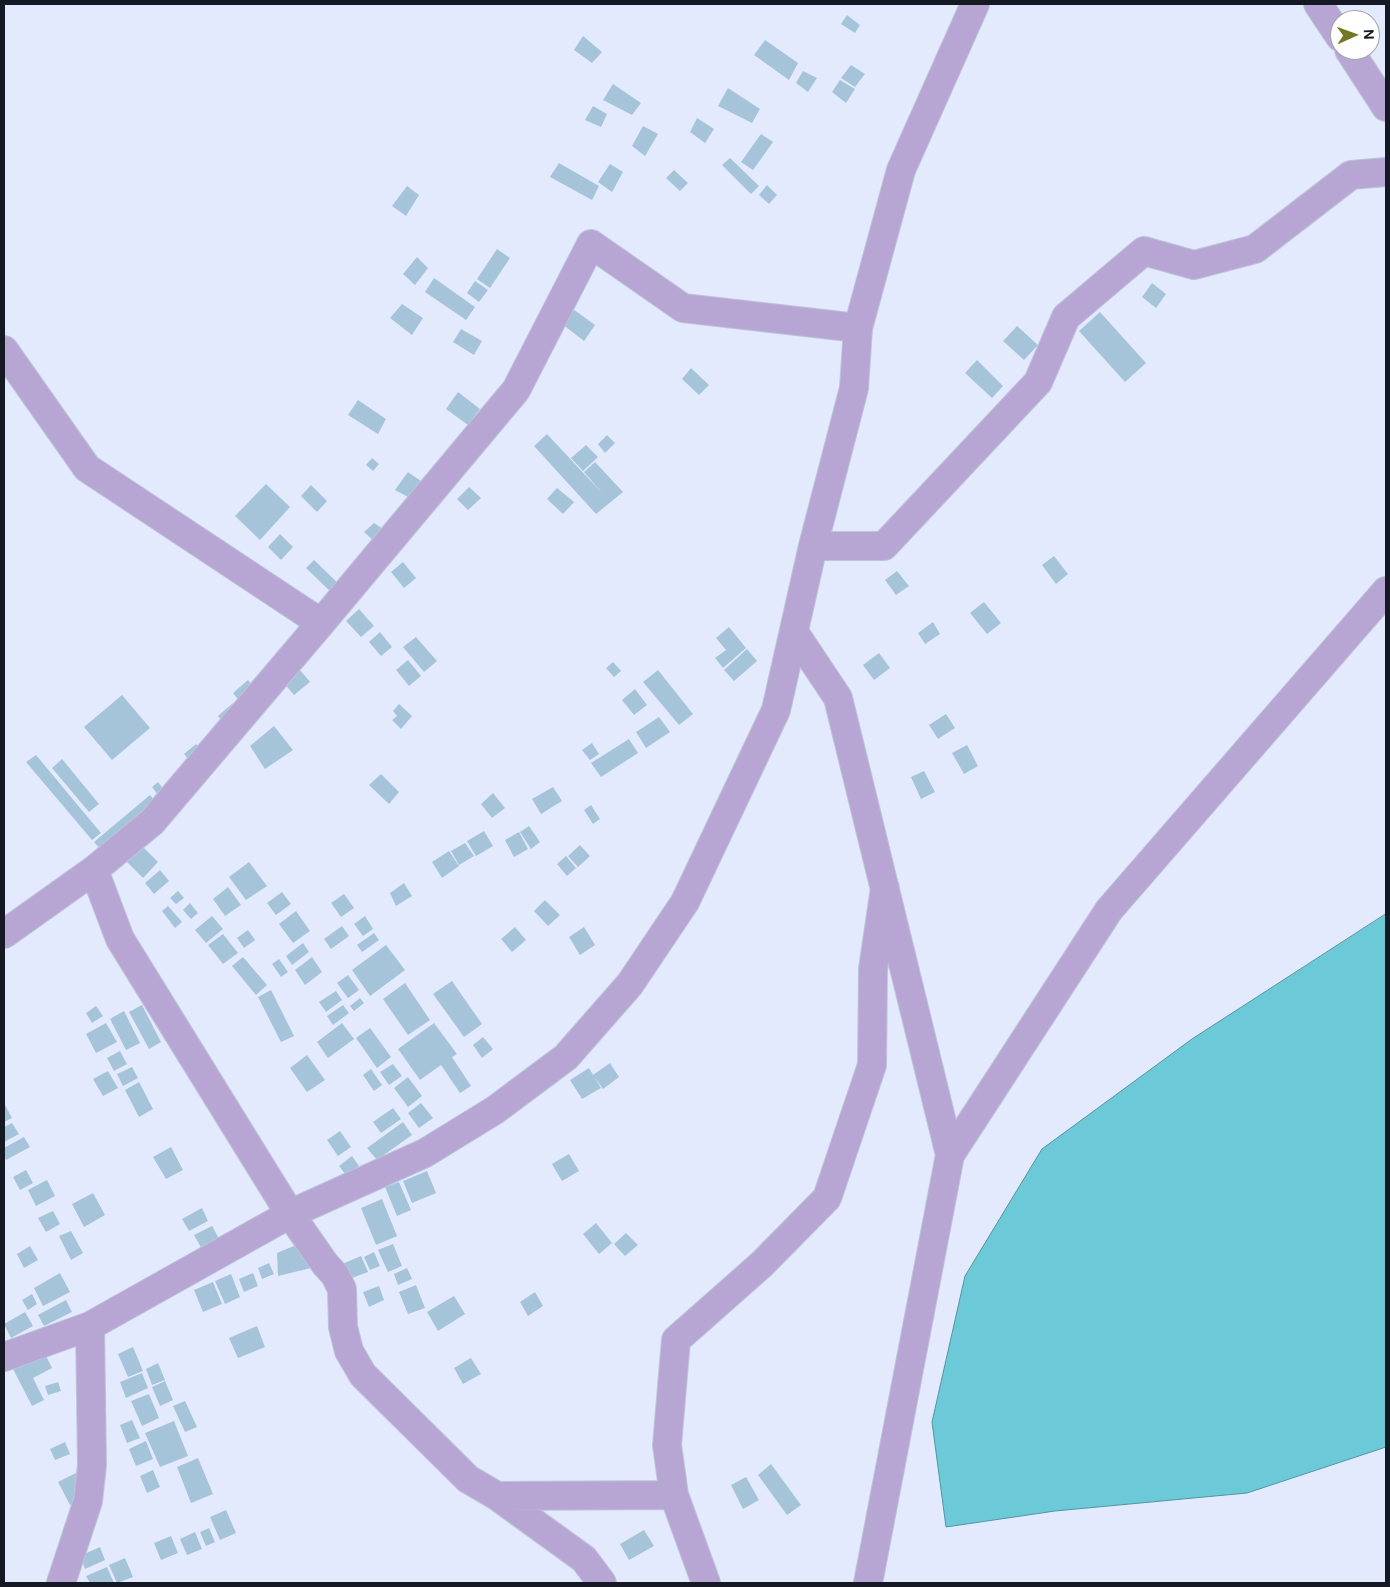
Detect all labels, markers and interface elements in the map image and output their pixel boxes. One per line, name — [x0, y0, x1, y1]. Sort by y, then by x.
north arrow — [1330, 10, 1380, 60]
text: N — [1360, 29, 1378, 40]

